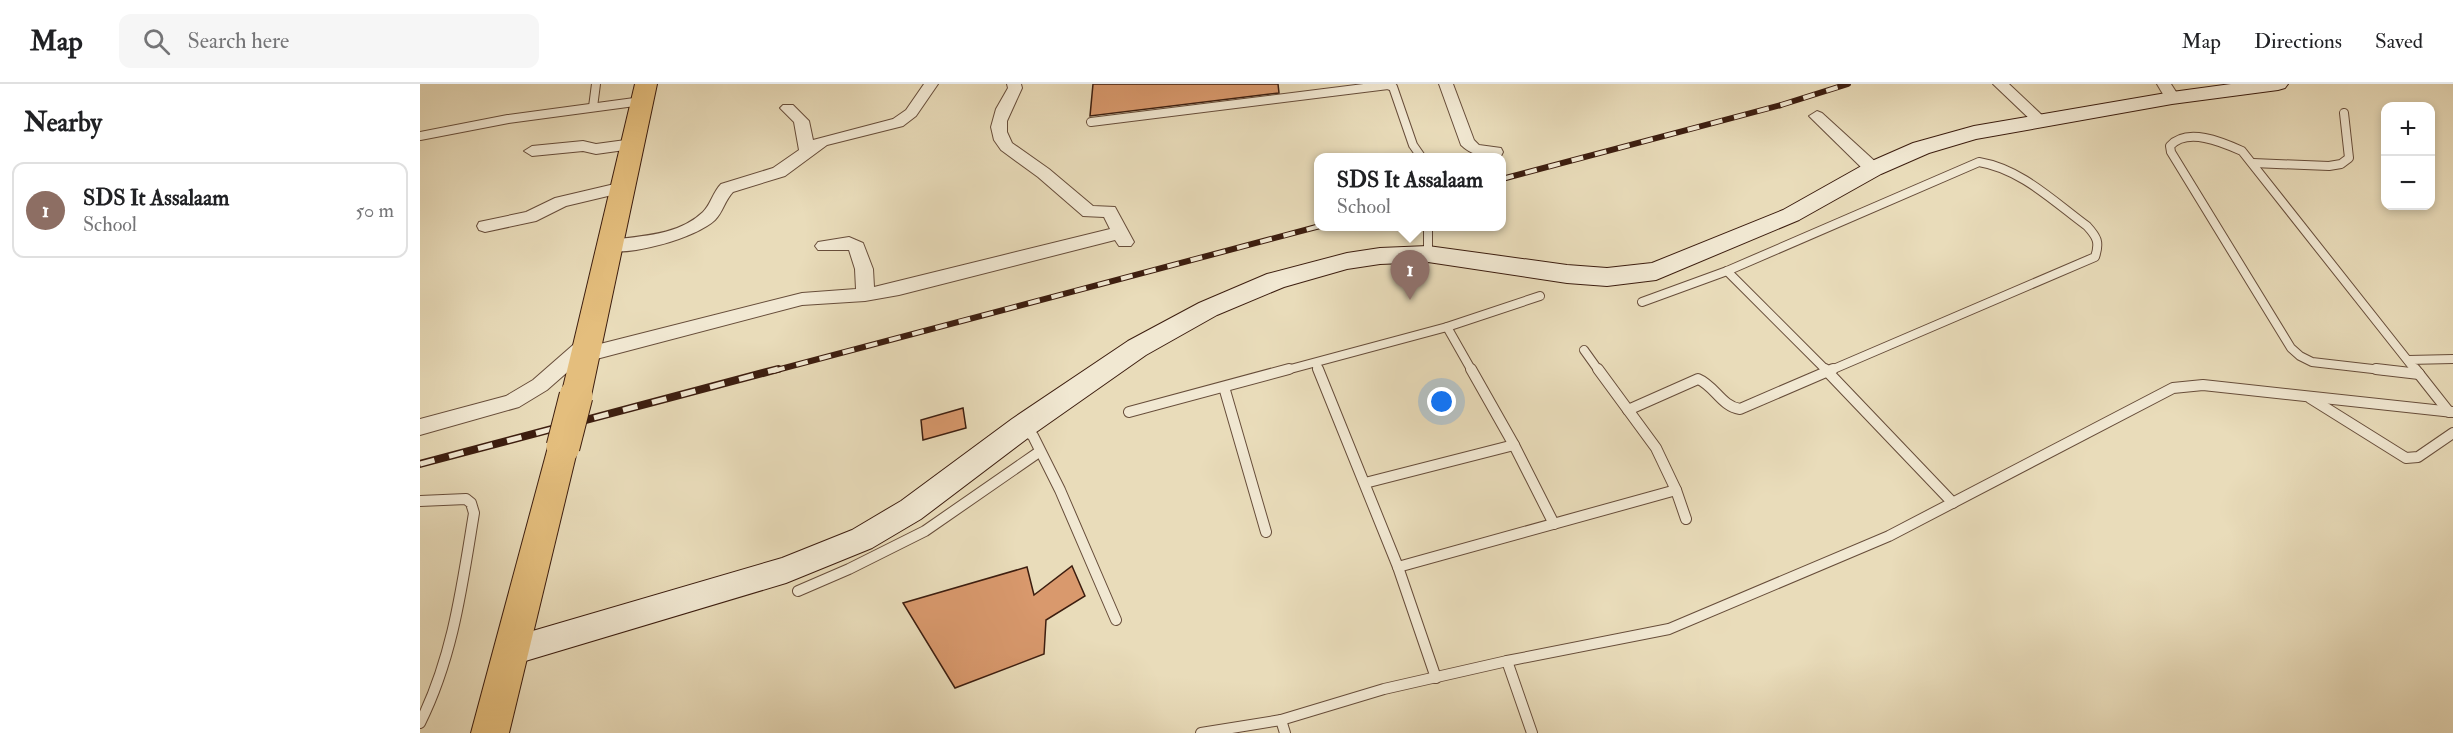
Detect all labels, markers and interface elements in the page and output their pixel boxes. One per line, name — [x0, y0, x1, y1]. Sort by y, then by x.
search box — [119, 14, 539, 68]
text: Map — [30, 24, 83, 59]
icon: search — [140, 25, 173, 58]
text: Search here — [188, 27, 289, 55]
text: Map — [2181, 28, 2221, 55]
text: Directions — [2254, 28, 2342, 55]
text: Saved — [2375, 28, 2423, 55]
map controls — [2381, 102, 2435, 210]
button: + — [2381, 102, 2435, 156]
text: Nearby — [24, 107, 102, 139]
popup — [1314, 153, 1506, 231]
button: − — [2381, 156, 2435, 210]
text: SDS It Assalaam — [1337, 166, 1483, 194]
text: SDS It Assalaam — [83, 184, 229, 212]
text: School — [1337, 194, 1391, 219]
text: 1 — [42, 198, 49, 223]
text: 50 m — [355, 198, 394, 223]
text: School — [83, 212, 137, 237]
pin: 1 — [1390, 250, 1430, 300]
your location — [1427, 387, 1456, 416]

